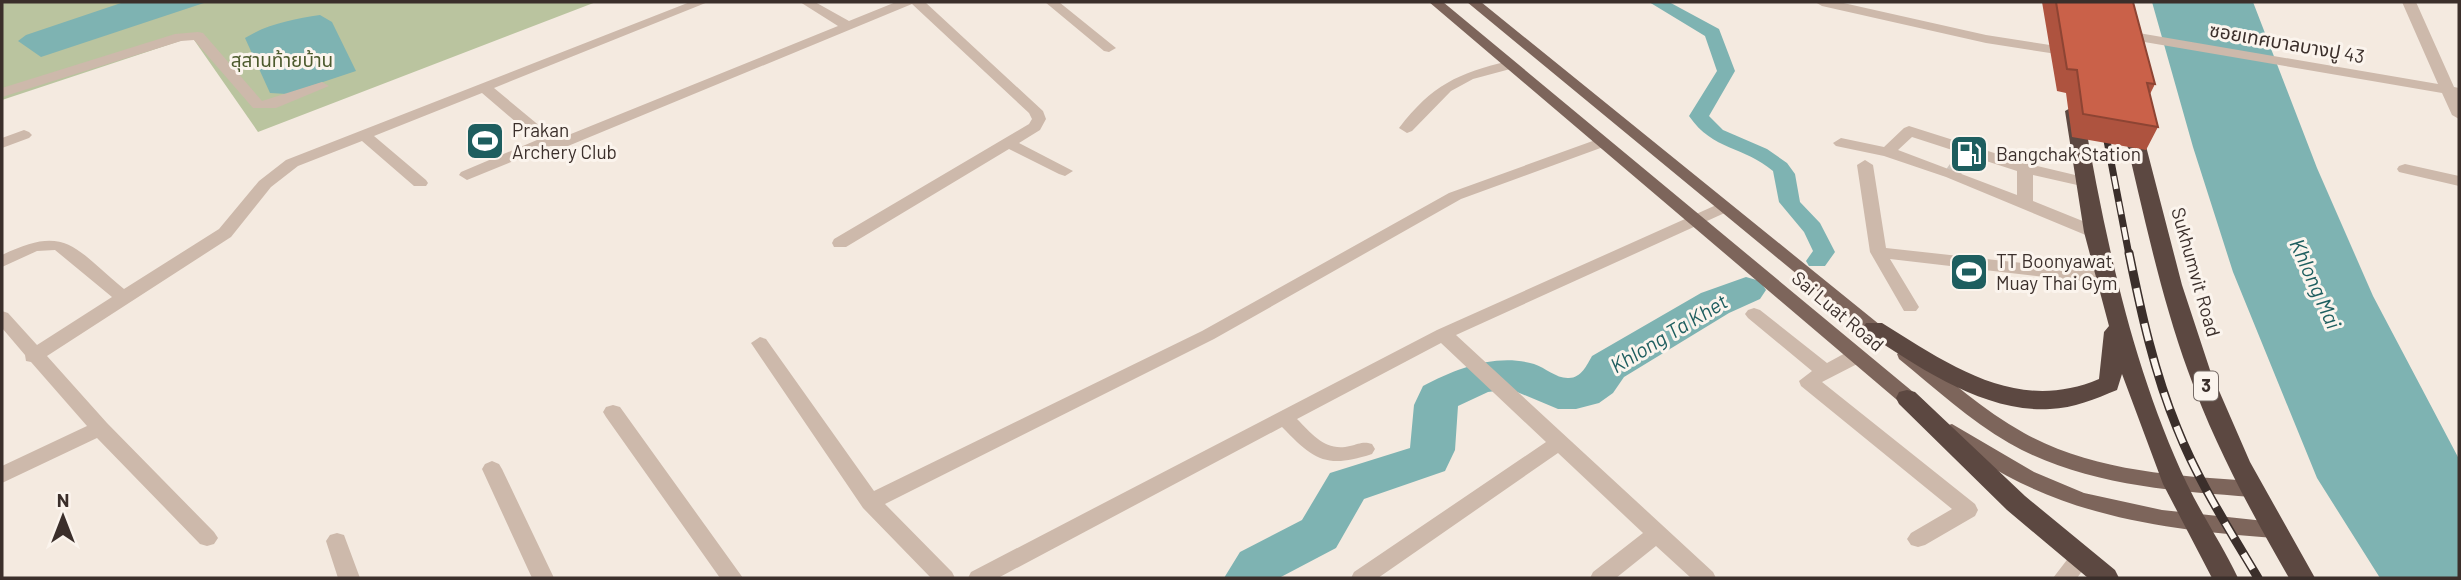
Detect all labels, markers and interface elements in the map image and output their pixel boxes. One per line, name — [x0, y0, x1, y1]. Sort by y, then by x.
street label: ซอยเทศบาลบางปู 43 — [2208, 18, 2366, 69]
park label: สุสานท้ายบ้าน — [231, 48, 333, 72]
place label: Prakan Archery Club — [512, 118, 617, 163]
sports icon: Prakan Archery Club — [464, 120, 506, 162]
fuel station icon: Bangchak Station — [1948, 133, 1990, 175]
place label: Bangchak Station — [1996, 142, 2141, 165]
street label: Sukhumvit Road — [2167, 205, 2226, 339]
water label: Khlong Mai — [2285, 234, 2348, 333]
place label: TT Boonyawat Muay Thai Gym — [1996, 249, 2117, 294]
sports icon: TT Boonyawat Muay Thai Gym — [1948, 251, 1990, 293]
street label: Sai Luat Road — [1788, 266, 1889, 356]
water label: Khlong Ta Khet — [1605, 288, 1732, 377]
road number: 3 — [2194, 372, 2218, 400]
north arrow — [28, 482, 98, 552]
text: N — [57, 488, 69, 511]

